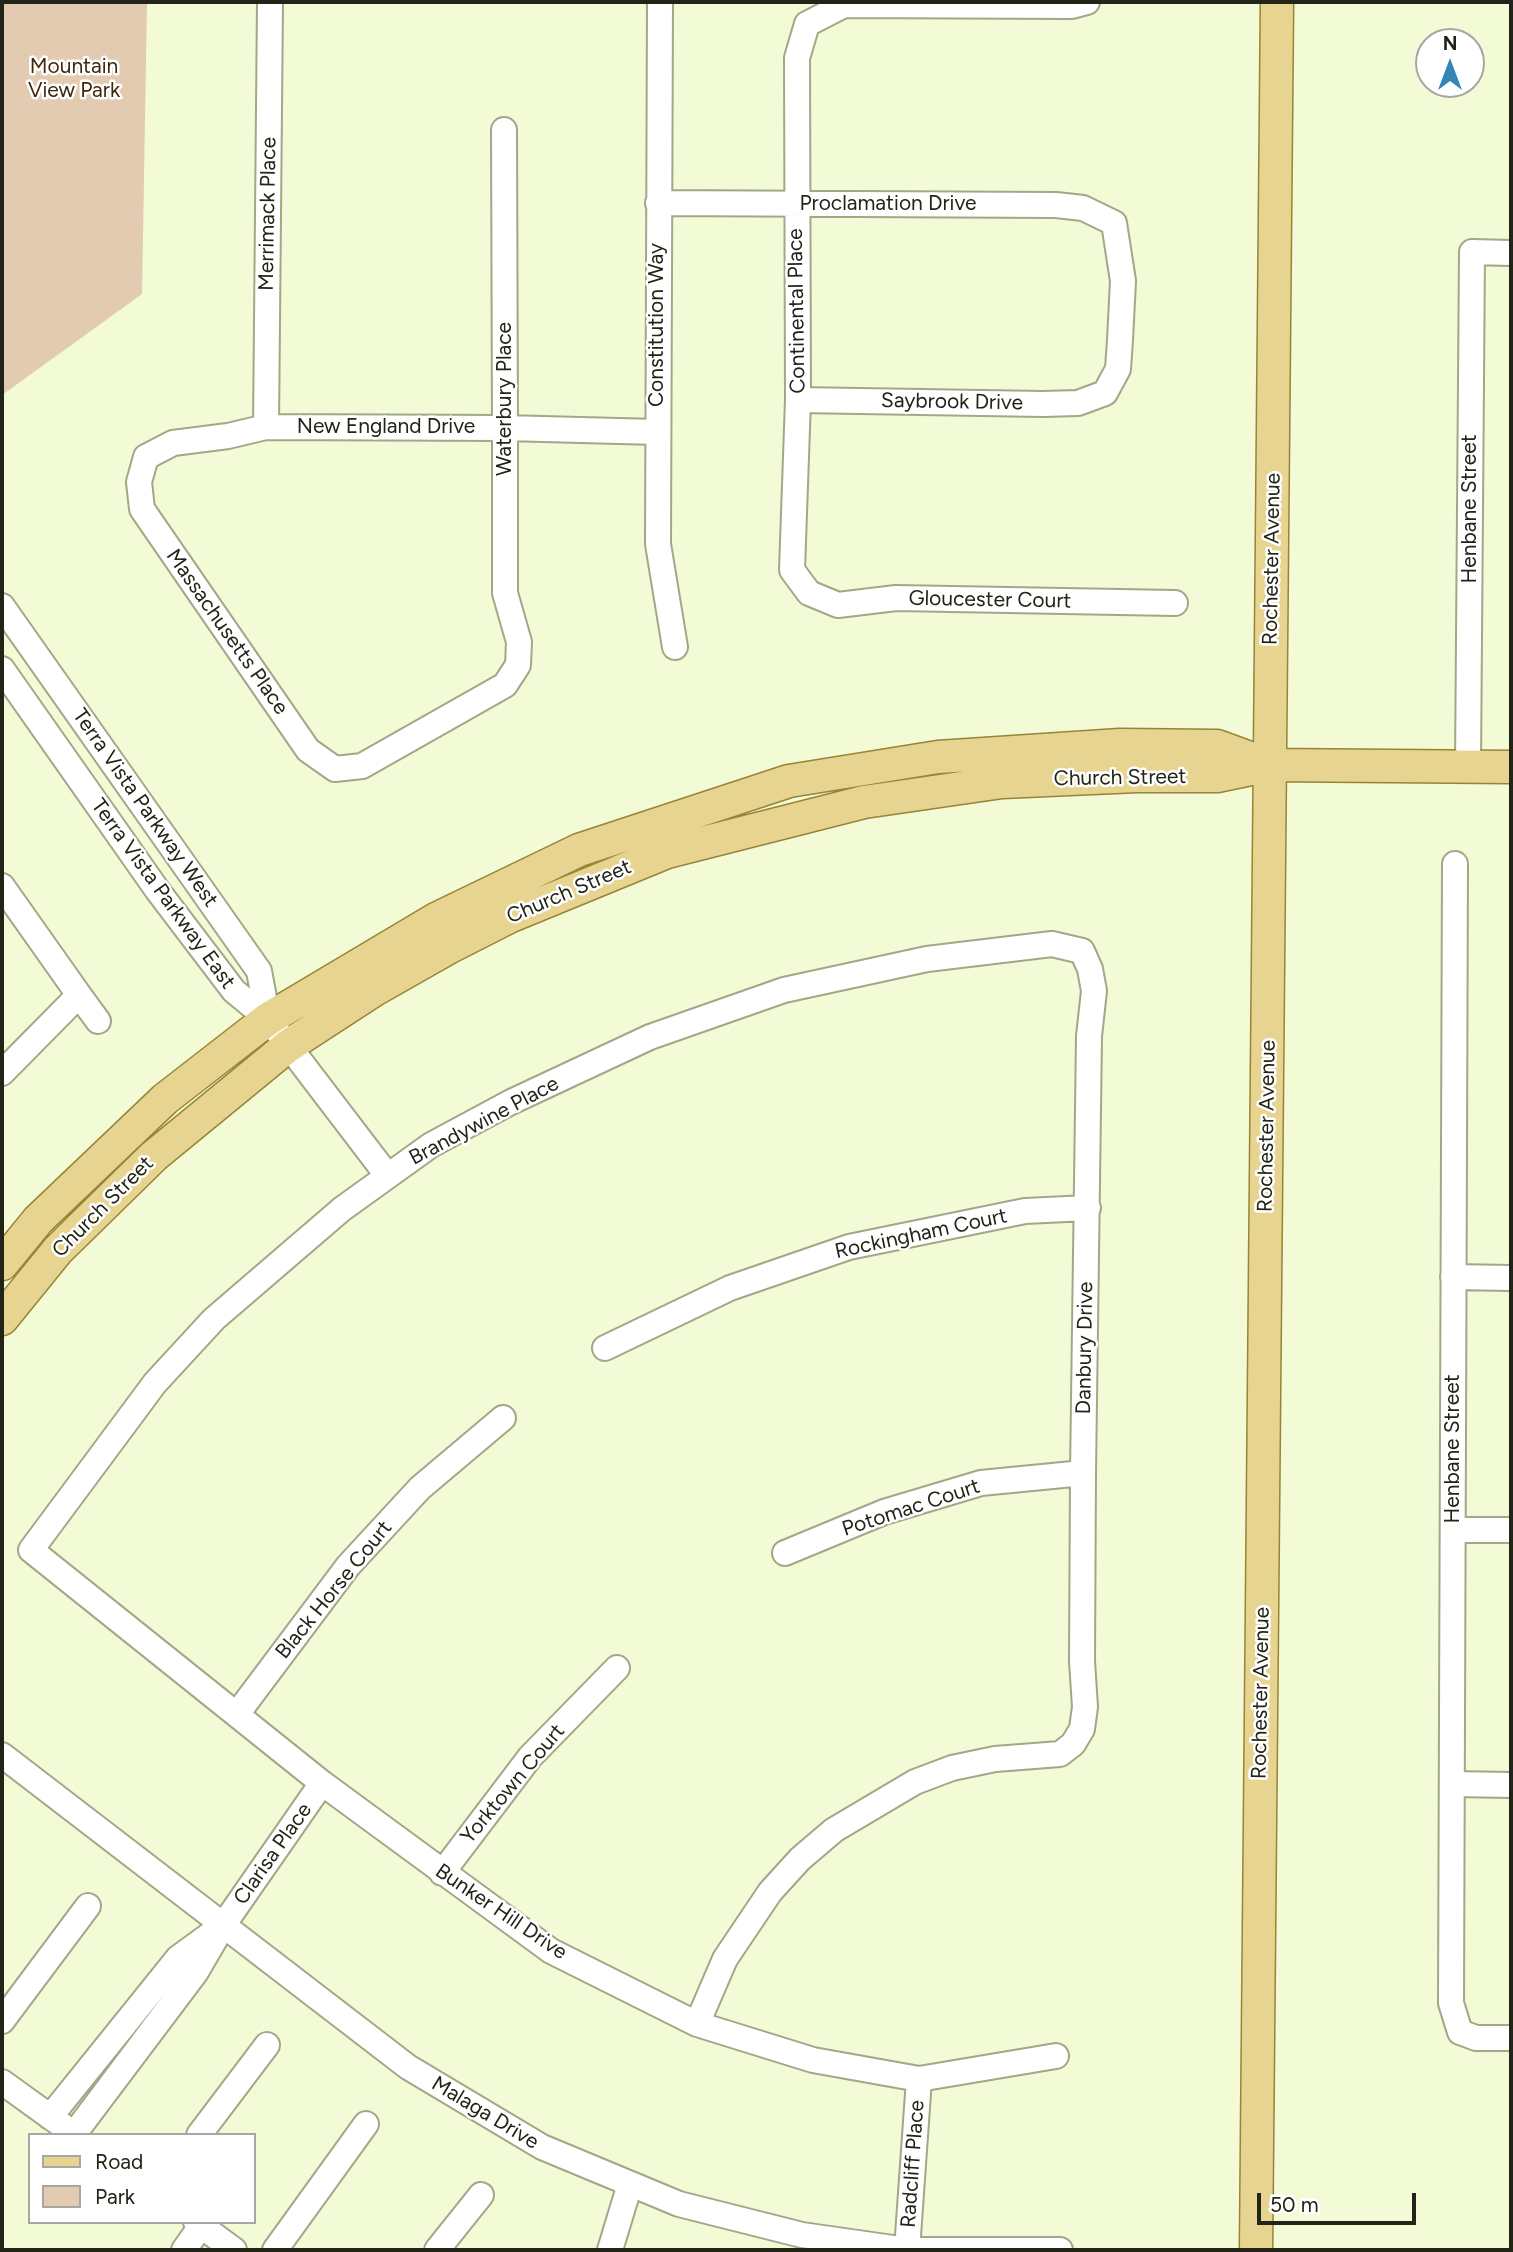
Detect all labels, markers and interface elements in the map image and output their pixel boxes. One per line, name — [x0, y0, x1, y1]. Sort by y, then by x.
north arrow — [1415, 28, 1485, 98]
text: N — [1443, 32, 1457, 55]
park label: Mountain View Park — [28, 54, 120, 104]
street label: Merrimack Place — [254, 137, 282, 291]
street label: Proclamation Drive — [799, 191, 977, 217]
street label: Continental Place — [783, 228, 811, 394]
street label: Constitution Way — [644, 243, 670, 407]
street label: Waterbury Place — [492, 322, 518, 476]
street label: Saybrook Drive — [881, 388, 1023, 416]
street label: New England Drive — [297, 414, 475, 440]
street label: Henbane Street — [1457, 434, 1483, 584]
street label: Rochester Avenue — [1258, 473, 1286, 645]
street label: Massachusetts Place — [160, 545, 294, 719]
street label: Gloucester Court — [908, 586, 1072, 614]
street label: Terra Vista Parkway West — [67, 704, 223, 912]
street label: Church Street — [1053, 764, 1187, 792]
street label: Terra Vista Parkway East — [86, 794, 240, 994]
street label: Church Street — [503, 854, 635, 930]
street label: Rochester Avenue — [1253, 1040, 1281, 1212]
street label: Brandywine Place — [405, 1071, 563, 1171]
street label: Church Street — [47, 1151, 159, 1263]
street label: Rockingham Court — [833, 1203, 1009, 1265]
street label: Danbury Drive — [1071, 1281, 1099, 1415]
street label: Henbane Street — [1440, 1374, 1466, 1524]
street label: Potomac Court — [839, 1474, 983, 1542]
street label: Black Horse Court — [271, 1516, 397, 1664]
street label: Rochester Avenue — [1247, 1607, 1275, 1779]
street label: Yorktown Court — [456, 1719, 570, 1849]
street label: Clarisa Place — [229, 1798, 317, 1910]
street label: Bunker Hill Drive — [430, 1859, 572, 1965]
street label: Malaga Drive — [427, 2071, 543, 2155]
street label: Radcliff Place — [896, 2099, 930, 2229]
legend — [28, 2133, 256, 2224]
text: Road — [95, 2149, 143, 2174]
scale bar — [1261, 2178, 1420, 2222]
text: Park — [95, 2184, 135, 2209]
text: 50 m — [1270, 2192, 1319, 2217]

